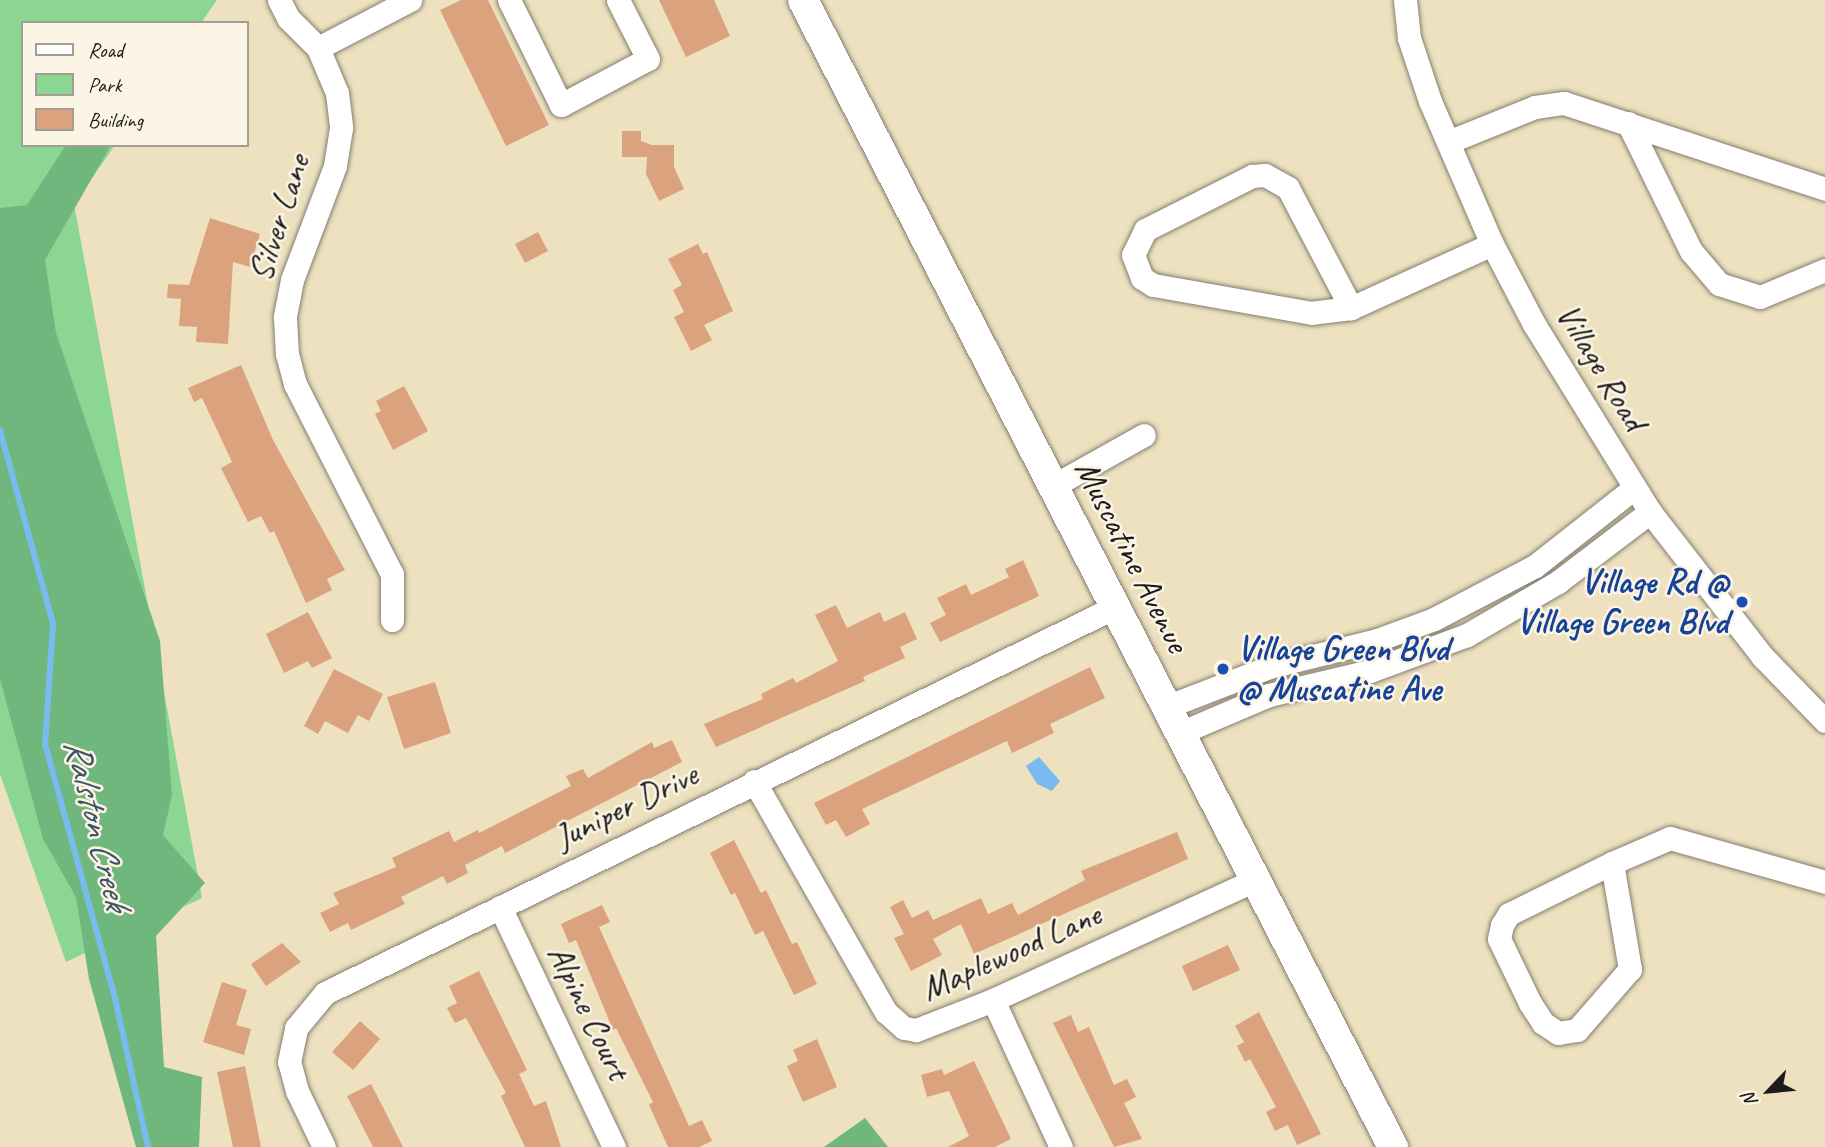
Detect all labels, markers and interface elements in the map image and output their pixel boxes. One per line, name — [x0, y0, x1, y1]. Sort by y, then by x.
legend — [21, 21, 248, 147]
text: Road — [88, 37, 123, 63]
text: Park — [88, 72, 121, 98]
text: Building — [88, 107, 143, 133]
street label: Silver Lane — [239, 149, 319, 287]
street label: Village Road — [1547, 296, 1655, 438]
street label: Muscatine Avenue — [1066, 453, 1198, 659]
place label: Village Rd @ Village Green Blvd — [1516, 561, 1728, 643]
marker: Village Rd @ Village Green Blvd — [1734, 594, 1750, 610]
place label: Village Green Blvd @ Muscatine Ave — [1237, 628, 1449, 710]
marker: Village Green Blvd @ Muscatine Ave — [1215, 661, 1231, 677]
water label: Ralston Creek — [54, 734, 140, 914]
street label: Juniper Drive — [548, 753, 704, 859]
street label: Maplewood Lane — [914, 893, 1108, 1011]
street label: Alpine Court — [538, 938, 640, 1086]
north arrow — [1734, 1056, 1804, 1126]
text: N — [1737, 1090, 1763, 1111]

